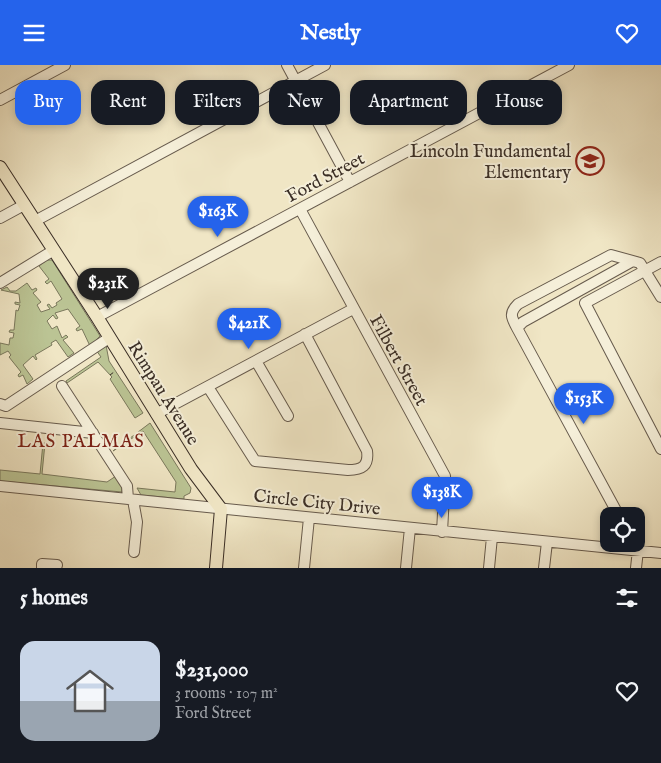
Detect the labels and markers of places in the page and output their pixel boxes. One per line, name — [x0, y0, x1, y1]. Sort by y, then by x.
place label: Lincoln Fundamental Elementary — [410, 141, 571, 185]
school or university icon: Lincoln Fundamental Elementary — [575, 146, 605, 176]
pin: $163K — [183, 195, 253, 238]
pin: $231K — [73, 267, 143, 310]
pin: $421K — [214, 307, 284, 350]
pin: $153K — [549, 383, 619, 425]
pin: $138K — [407, 477, 477, 519]

